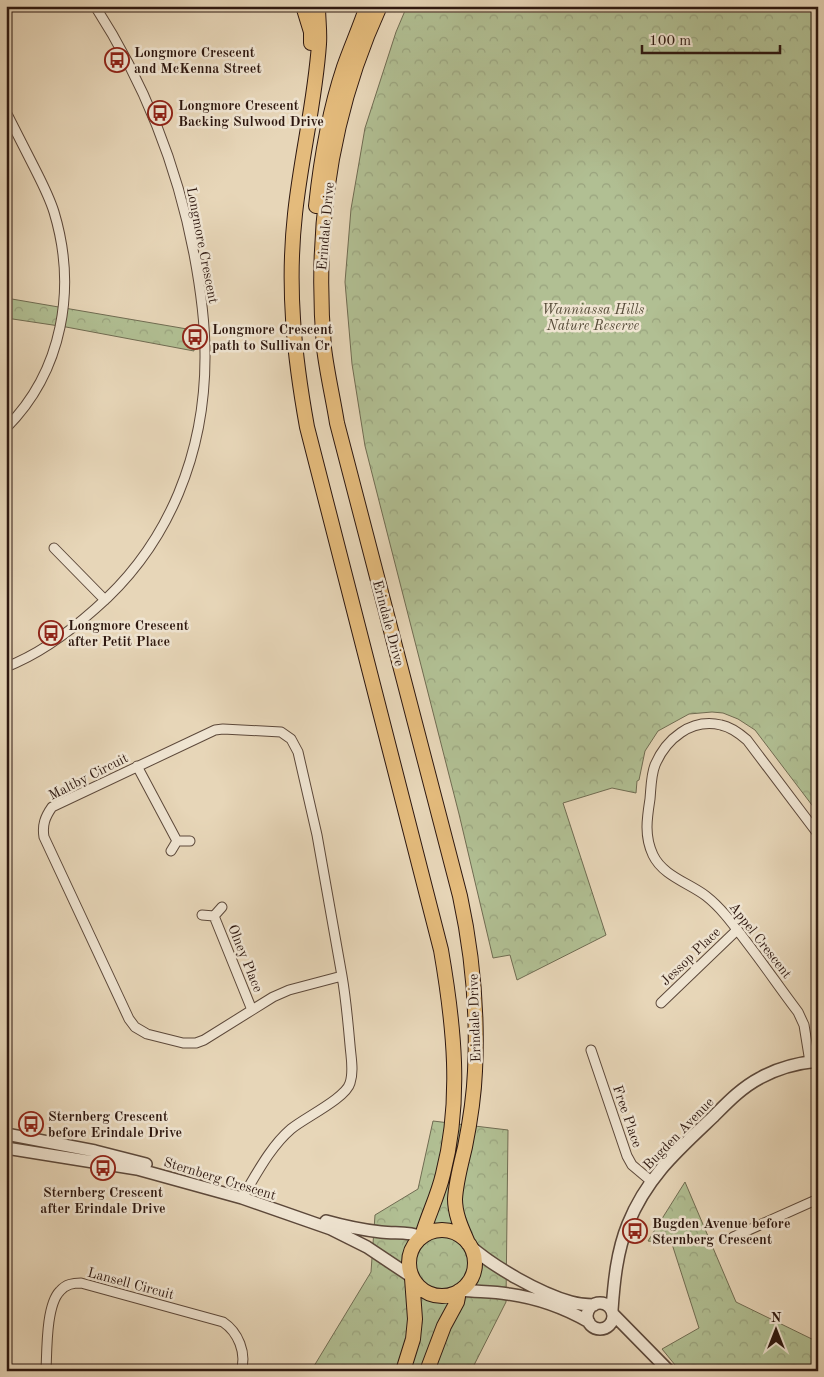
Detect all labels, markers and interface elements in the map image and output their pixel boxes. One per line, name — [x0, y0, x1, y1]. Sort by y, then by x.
scale bar — [642, 22, 779, 54]
text: 100 m — [649, 34, 691, 49]
place label: Longmore Crescent and McKenna Street — [134, 46, 262, 76]
bus stop icon: Longmore Crescent and McKenna Street — [104, 47, 130, 73]
place label: Longmore Crescent Backing Sulwood Drive — [178, 99, 324, 129]
bus stop icon: Longmore Crescent Backing Sulwood Drive — [147, 100, 173, 126]
street label: Erindale Drive — [315, 181, 337, 271]
street label: Longmore Crescent — [184, 186, 220, 305]
park label: Wanniassa Hills Nature Reserve — [542, 303, 644, 333]
place label: Longmore Crescent path to Sullivan Cr — [212, 323, 333, 353]
bus stop icon: Longmore Crescent path to Sullivan Cr — [182, 324, 208, 350]
street label: Erindale Drive — [370, 579, 406, 668]
place label: Longmore Crescent after Petit Place — [68, 619, 189, 649]
bus stop icon: Longmore Crescent after Petit Place — [38, 620, 64, 646]
street label: Maltby Circuit — [47, 751, 130, 803]
street label: Appel Crescent — [726, 900, 794, 981]
street label: Olney Place — [225, 923, 265, 994]
street label: Jessop Place — [658, 925, 723, 989]
street label: Erindale Drive — [466, 973, 484, 1063]
street label: Free Place — [610, 1083, 644, 1149]
street label: Bugden Avenue — [641, 1095, 717, 1173]
place label: Sternberg Crescent before Erindale Drive — [48, 1110, 182, 1140]
bus stop icon: Sternberg Crescent before Erindale Drive — [18, 1111, 44, 1137]
bus stop icon: Sternberg Crescent after Erindale Drive — [90, 1155, 116, 1181]
street label: Sternberg Crescent — [162, 1155, 278, 1203]
place label: Sternberg Crescent after Erindale Drive — [40, 1186, 166, 1216]
place label: Bugden Avenue before Sternberg Crescent — [652, 1217, 791, 1247]
bus stop icon: Bugden Avenue before Sternberg Crescent — [622, 1218, 648, 1244]
street label: Lansell Circuit — [86, 1266, 176, 1302]
north arrow — [752, 1304, 802, 1354]
text: N — [771, 1311, 782, 1325]

